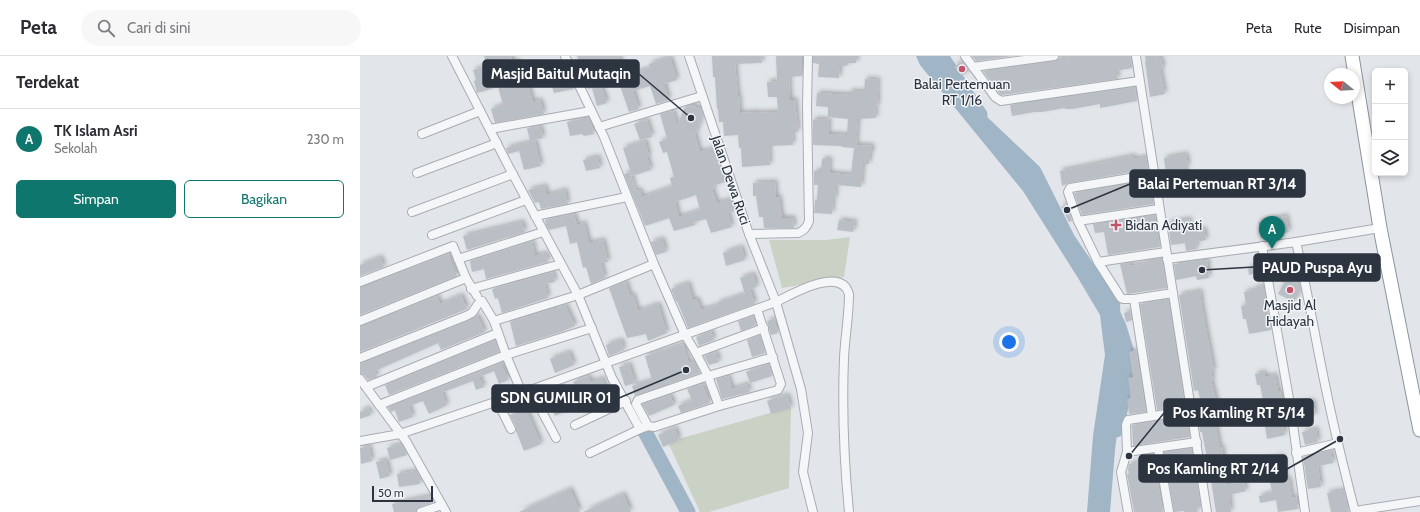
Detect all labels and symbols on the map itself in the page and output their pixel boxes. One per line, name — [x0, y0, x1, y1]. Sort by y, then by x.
callout: Masjid Baitul Mutaqin — [483, 60, 639, 87]
marker: Balai Pertemuan RT 1/16 — [957, 64, 967, 74]
text: Masjid Baitul Mutaqin — [491, 65, 631, 83]
north arrow — [1324, 68, 1360, 104]
place label: Balai Pertemuan RT 1/16 — [914, 75, 1010, 109]
street label: Jalan Dewa Ruci — [707, 132, 755, 227]
callout: Balai Pertemuan RT 3/14 — [1130, 170, 1305, 197]
text: Balai Pertemuan RT 3/14 — [1137, 175, 1297, 193]
place label: Bidan Adiyati — [1125, 216, 1202, 234]
pin: A — [1259, 216, 1285, 249]
marker: Bidan Adiyati — [1110, 219, 1122, 231]
callout: PAUD Puspa Ayu — [1254, 254, 1380, 281]
text: PAUD Puspa Ayu — [1262, 259, 1372, 277]
marker: Masjid Al Hidayah — [1285, 285, 1295, 295]
place label: Masjid Al Hidayah — [1264, 296, 1317, 330]
your location — [999, 332, 1019, 352]
callout: SDN GUMILIR 01 — [492, 385, 619, 412]
text: SDN GUMILIR 01 — [500, 389, 612, 407]
callout: Pos Kamling RT 5/14 — [1164, 399, 1313, 426]
text: Pos Kamling RT 5/14 — [1173, 404, 1305, 422]
callout: Pos Kamling RT 2/14 — [1139, 455, 1287, 482]
text: Pos Kamling RT 2/14 — [1147, 460, 1279, 478]
scale bar — [372, 484, 433, 503]

